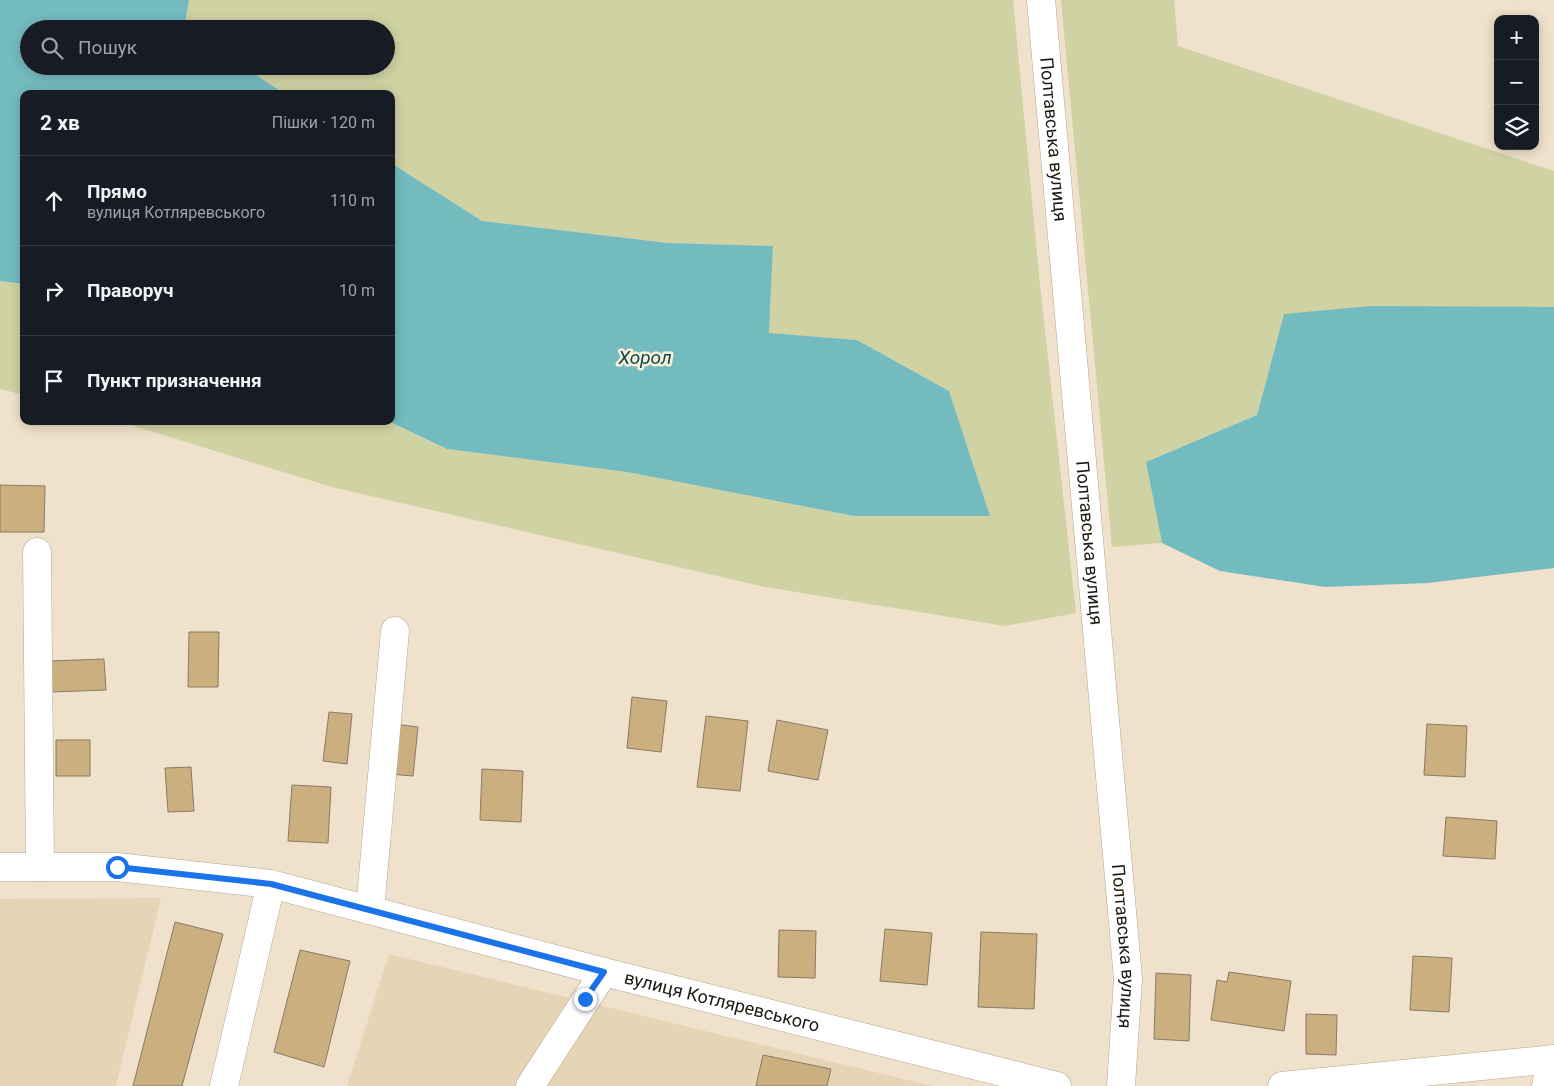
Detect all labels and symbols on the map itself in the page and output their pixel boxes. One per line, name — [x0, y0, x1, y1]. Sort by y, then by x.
street label: Полтавська вулиця — [1036, 56, 1072, 223]
water label: Хорол — [617, 346, 672, 369]
street label: Полтавська вулиця — [1072, 460, 1108, 626]
route start — [106, 856, 129, 879]
street label: Полтавська вулиця — [1108, 863, 1139, 1029]
street label: вулиця Котляревського — [622, 967, 822, 1036]
route end — [574, 988, 597, 1011]

